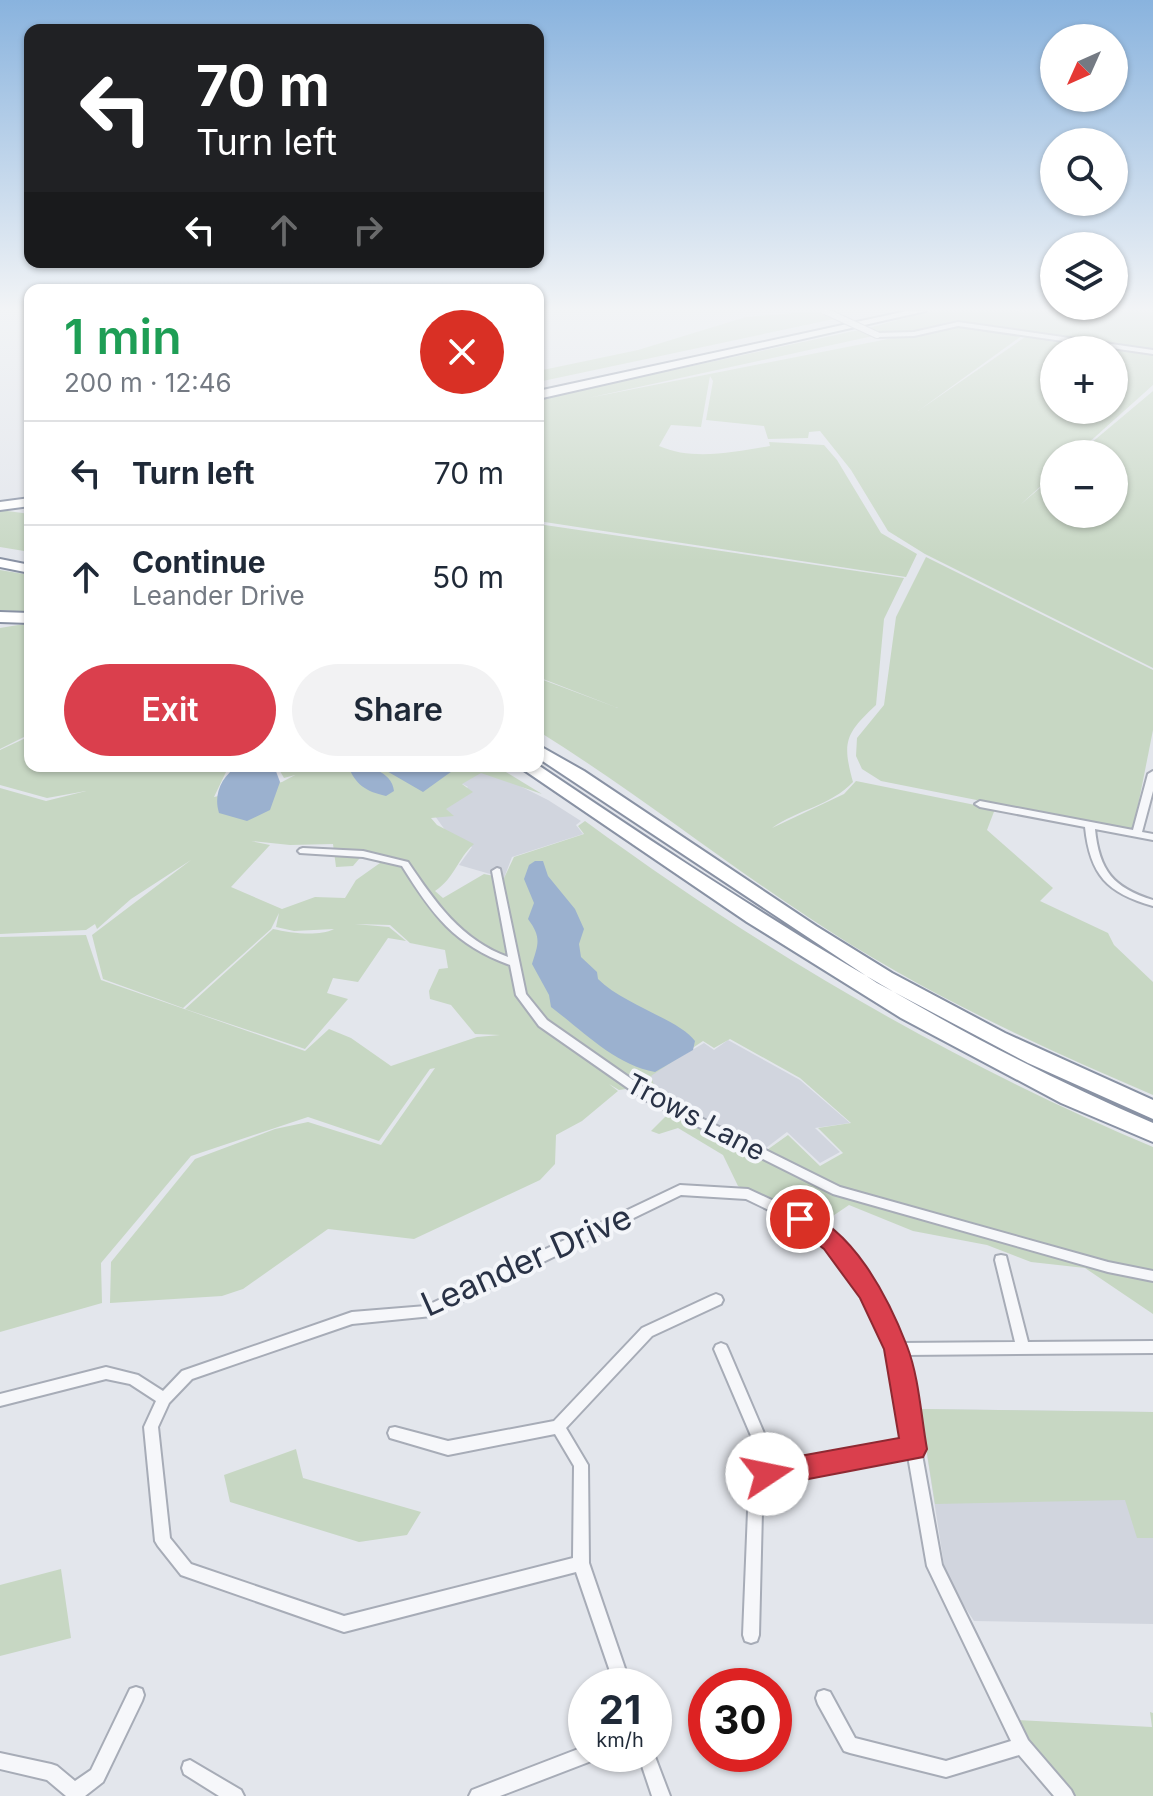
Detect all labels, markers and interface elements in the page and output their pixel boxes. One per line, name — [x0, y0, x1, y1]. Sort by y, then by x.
north arrow — [1040, 24, 1128, 112]
map controls — [1040, 24, 1128, 528]
text: 70 m — [196, 52, 330, 120]
icon: left — [64, 56, 168, 160]
text: Turn left — [196, 120, 337, 164]
button: search — [1040, 128, 1128, 216]
icon: left — [178, 208, 222, 252]
icon: ahead — [262, 208, 306, 252]
icon: right — [346, 208, 390, 252]
button: layers — [1040, 232, 1128, 320]
text: 1 min — [64, 307, 182, 366]
button: close — [420, 310, 504, 394]
button: + — [1040, 336, 1128, 424]
text: 200 m · 12:46 — [64, 367, 232, 398]
button: − — [1040, 440, 1128, 528]
icon: left — [64, 451, 108, 495]
text: Turn left — [132, 455, 254, 491]
text: 70 m — [434, 455, 504, 491]
text: Continue — [132, 544, 266, 580]
icon: ahead — [64, 555, 108, 599]
text: 50 m — [432, 559, 504, 595]
text: Leander Drive — [132, 580, 305, 611]
button: Exit — [64, 664, 276, 756]
button: Share — [292, 664, 504, 756]
street label: Trows Lane — [621, 1066, 771, 1168]
pin — [766, 1185, 834, 1253]
street label: Leander Drive — [414, 1195, 638, 1325]
icon: arrive — [778, 1197, 822, 1241]
position arrow — [725, 1432, 809, 1516]
speed limit sign: 30 — [688, 1668, 792, 1772]
text: 21 — [599, 1685, 641, 1734]
text: km/h — [596, 1728, 644, 1752]

